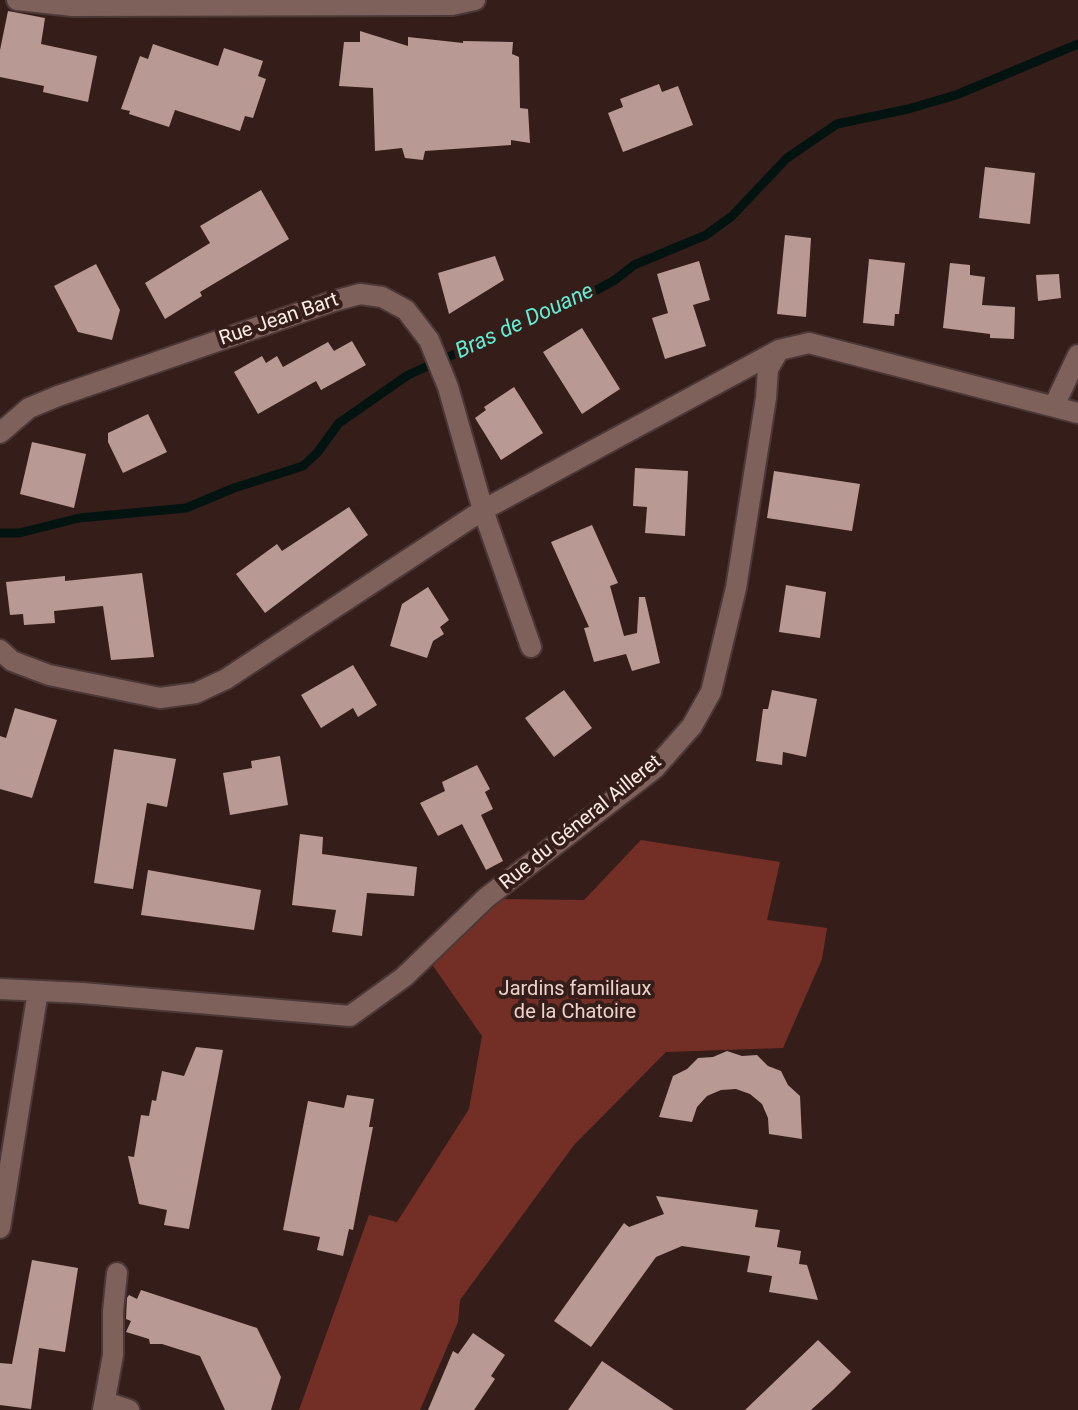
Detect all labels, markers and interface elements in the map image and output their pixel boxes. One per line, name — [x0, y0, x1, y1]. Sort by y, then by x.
water label: Bras de Douane — [452, 278, 598, 366]
street label: Rue Jean Bart — [216, 288, 342, 352]
street label: Rue du Géneral Ailleret — [495, 750, 667, 896]
park label: Jardins familiaux de la Chatoire — [499, 978, 651, 1025]

